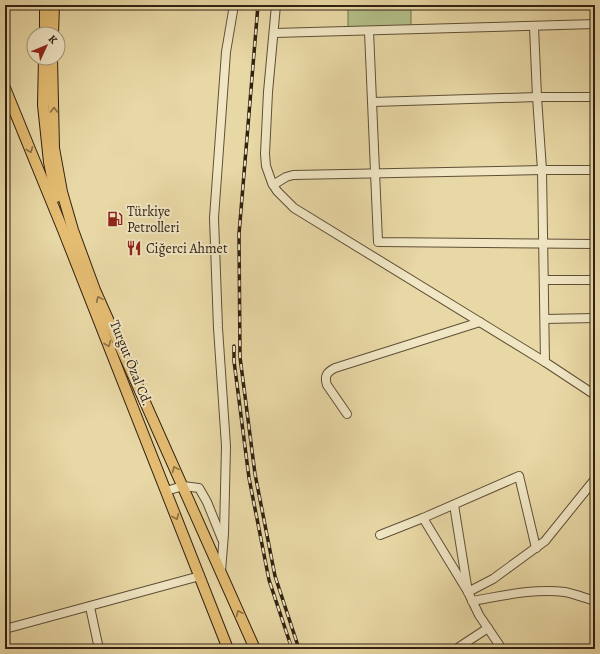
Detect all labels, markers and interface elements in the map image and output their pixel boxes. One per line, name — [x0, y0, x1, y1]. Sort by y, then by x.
north arrow — [26, 26, 66, 66]
text: K — [45, 32, 61, 48]
one-way arrow — [50, 107, 58, 113]
one-way arrow — [26, 147, 34, 154]
place label: Türkiye Petrolleri — [127, 202, 180, 237]
fuel station icon: Türkiye Petrolleri — [106, 210, 124, 228]
restaurant icon: Ciğerci Ahmet — [125, 239, 143, 257]
place label: Ciğerci Ahmet — [146, 239, 228, 258]
one-way arrow — [96, 296, 104, 303]
street label: Turgut Özal Cd. — [105, 317, 157, 409]
one-way arrow — [103, 339, 111, 347]
one-way arrow — [172, 466, 180, 473]
one-way arrow — [172, 513, 180, 520]
one-way arrow — [236, 610, 244, 618]

